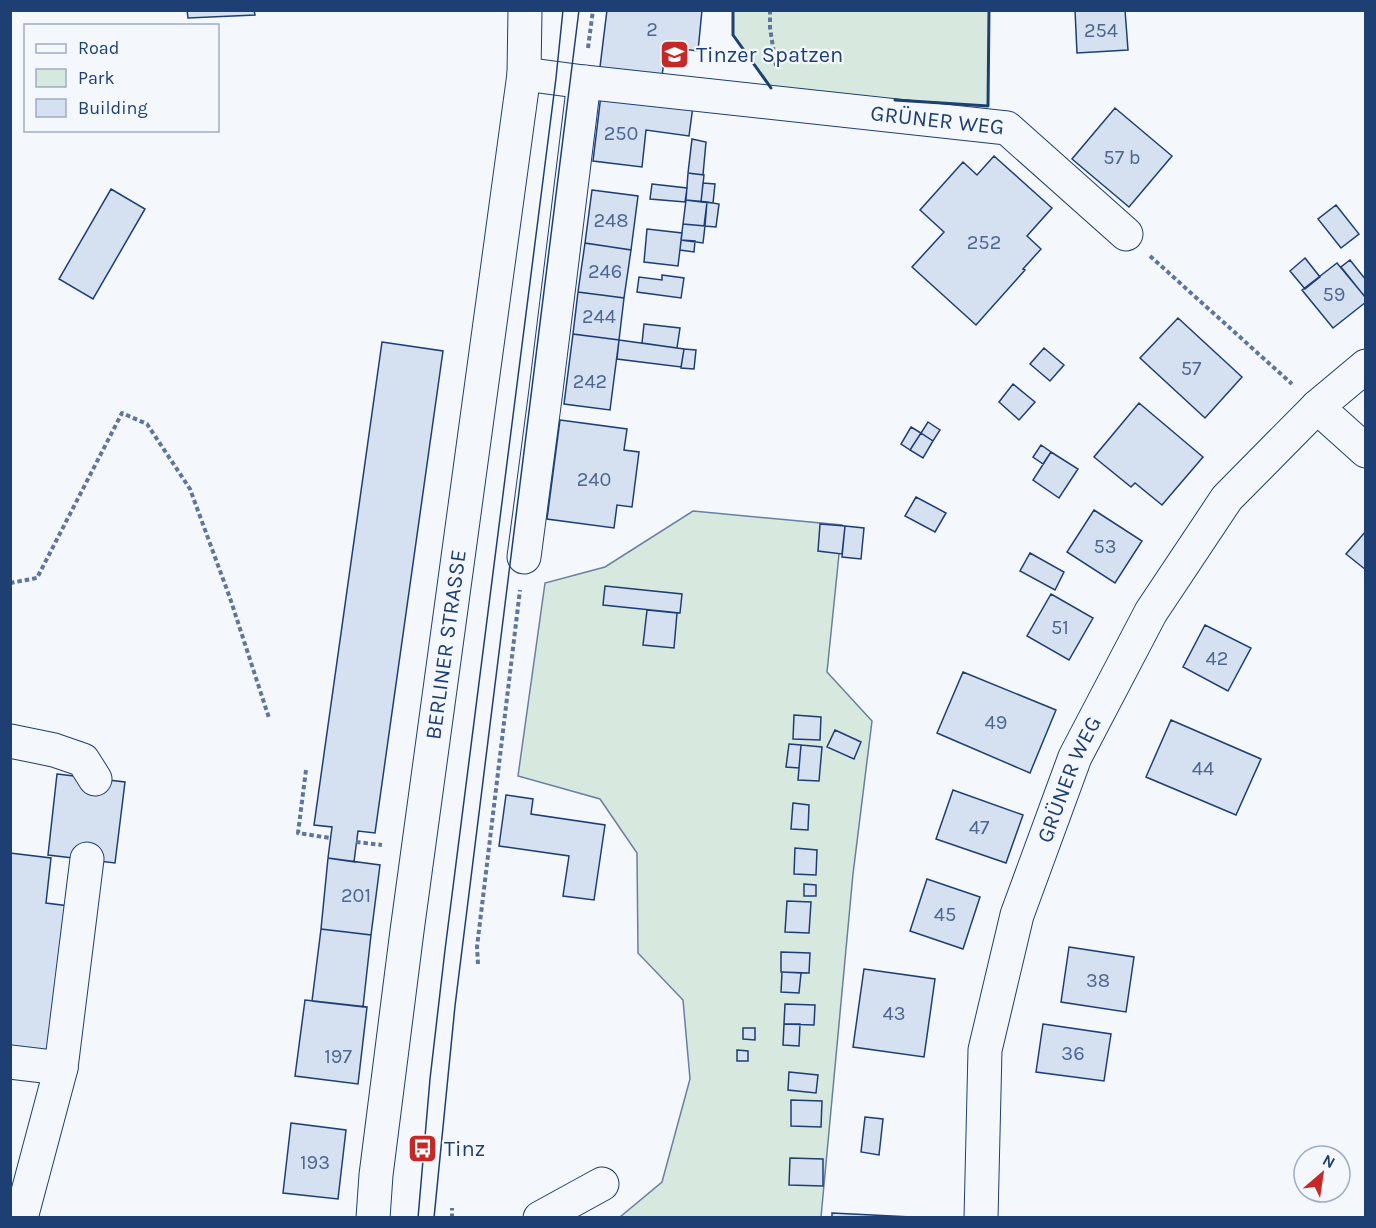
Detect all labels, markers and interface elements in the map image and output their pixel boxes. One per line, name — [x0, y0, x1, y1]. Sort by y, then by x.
house number: 2 — [646, 18, 658, 41]
house number: 254 — [1084, 19, 1118, 42]
legend — [24, 24, 219, 132]
text: Road — [78, 37, 119, 59]
school or university icon: Tinzer Spatzen — [659, 39, 691, 71]
place label: Tinzer Spatzen — [696, 42, 843, 68]
text: Park — [78, 67, 115, 89]
text: Building — [78, 97, 148, 119]
street label: GRÜNER WEG — [869, 100, 1006, 141]
house number: 250 — [604, 122, 638, 145]
house number: 57 b — [1103, 146, 1141, 169]
house number: 248 — [593, 209, 629, 232]
house number: 252 — [967, 231, 1001, 254]
house number: 246 — [588, 260, 622, 283]
house number: 59 — [1323, 283, 1345, 306]
house number: 244 — [582, 305, 616, 328]
house number: 57 — [1181, 357, 1202, 380]
house number: 242 — [573, 370, 607, 393]
house number: 240 — [577, 468, 611, 491]
house number: 53 — [1093, 535, 1117, 558]
street label: BERLINER STRASSE — [420, 548, 472, 741]
house number: 51 — [1051, 616, 1069, 639]
house number: 42 — [1206, 647, 1228, 670]
house number: 49 — [985, 711, 1007, 734]
street label: GRÜNER WEG — [1032, 712, 1107, 846]
house number: 44 — [1192, 757, 1214, 780]
house number: 47 — [969, 816, 990, 839]
house number: 201 — [341, 884, 371, 907]
house number: 45 — [934, 903, 956, 926]
house number: 38 — [1086, 969, 1110, 992]
house number: 43 — [883, 1002, 905, 1025]
house number: 36 — [1061, 1042, 1085, 1065]
house number: 197 — [324, 1045, 352, 1068]
bus stop icon: Tinz — [407, 1133, 439, 1165]
place label: Tinz — [444, 1136, 485, 1162]
north arrow — [1292, 1144, 1352, 1204]
text: N — [1319, 1150, 1339, 1172]
house number: 193 — [300, 1151, 330, 1174]

